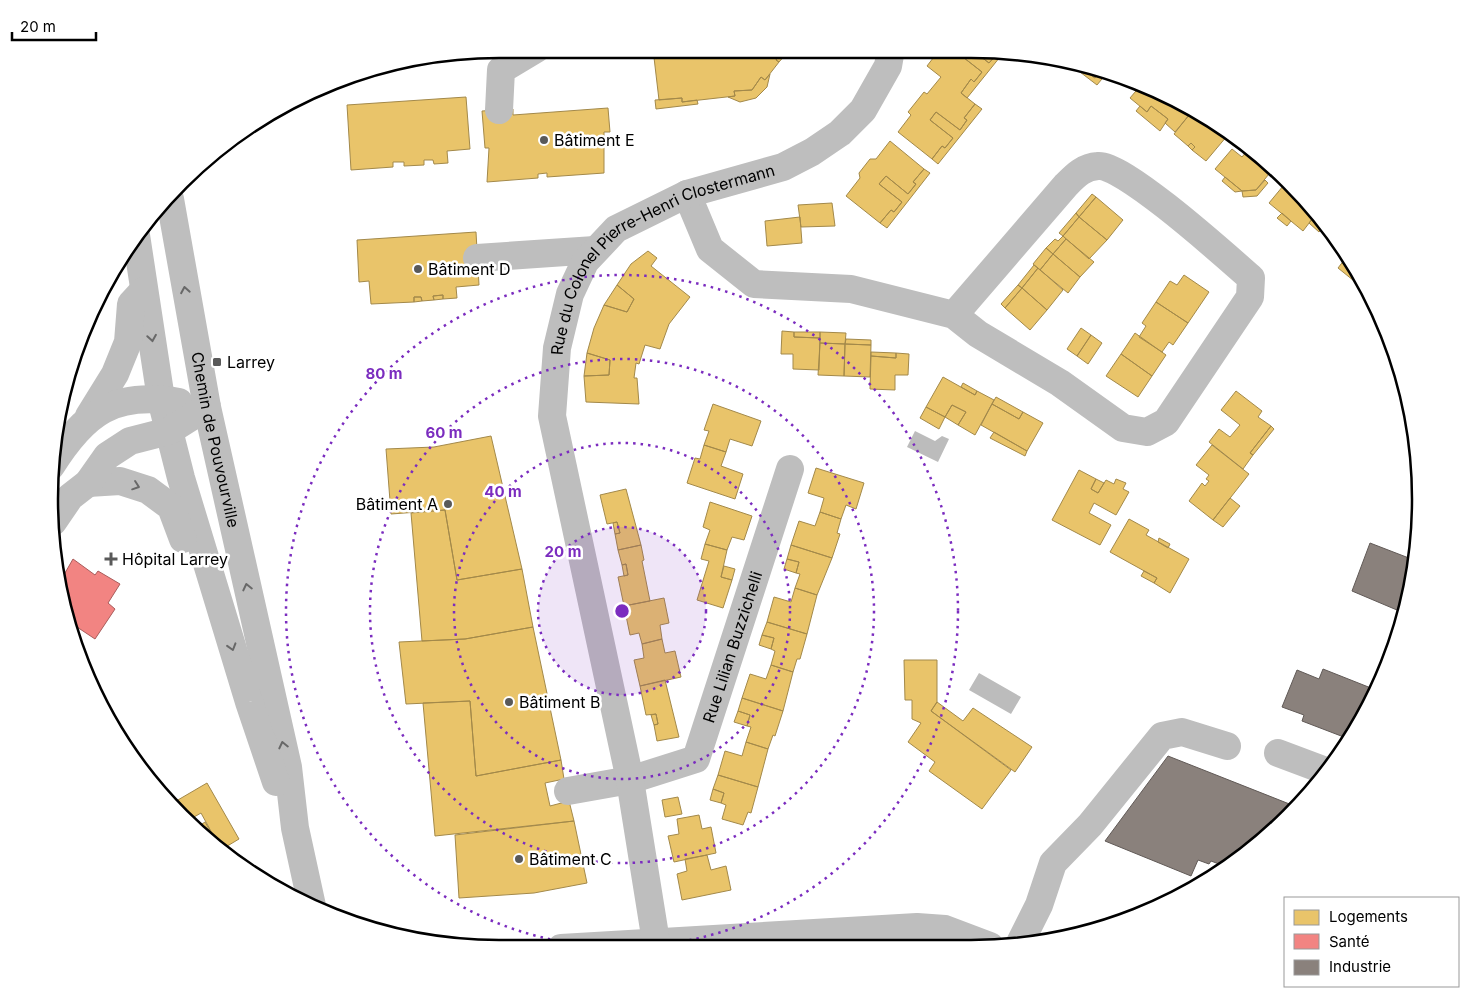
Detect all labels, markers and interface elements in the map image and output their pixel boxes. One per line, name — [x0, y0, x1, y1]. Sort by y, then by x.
scale bar — [12, 10, 96, 42]
text: 20 m — [20, 17, 56, 36]
place label: Bâtiment E — [554, 130, 635, 150]
marker: Bâtiment E — [538, 134, 550, 146]
street label: Rue du Colonel Pierre-Henri Clostermann — [547, 160, 777, 356]
place label: Bâtiment D — [428, 259, 511, 279]
marker: Bâtiment D — [412, 263, 424, 275]
one-way arrow — [181, 286, 191, 294]
one-way arrow — [146, 334, 156, 342]
street label: Chemin de Pouvourville — [187, 350, 244, 529]
place label: Larrey — [227, 352, 275, 372]
marker: Larrey — [211, 356, 223, 368]
text: 80 m — [365, 364, 403, 383]
text: 60 m — [425, 423, 463, 442]
one-way arrow — [131, 480, 139, 490]
text: 40 m — [484, 482, 522, 501]
place label: Bâtiment A — [356, 494, 438, 514]
marker: Bâtiment A — [442, 498, 454, 510]
text: 20 m — [545, 542, 581, 561]
place label: Hôpital Larrey — [122, 549, 228, 569]
marker: Hôpital Larrey — [104, 552, 118, 566]
street label: Rue Lilian Buzzichelli — [698, 569, 766, 725]
one-way arrow — [242, 582, 253, 591]
centre of rings — [613, 602, 631, 620]
one-way arrow — [226, 642, 236, 651]
place label: Bâtiment B — [519, 692, 601, 712]
marker: Bâtiment B — [503, 696, 515, 708]
one-way arrow — [278, 741, 289, 750]
place label: Bâtiment C — [529, 849, 612, 869]
marker: Bâtiment C — [513, 853, 525, 865]
legend — [1284, 897, 1459, 987]
text: Logements — [1329, 907, 1408, 926]
text: Santé — [1329, 932, 1369, 951]
text: Industrie — [1329, 957, 1391, 976]

